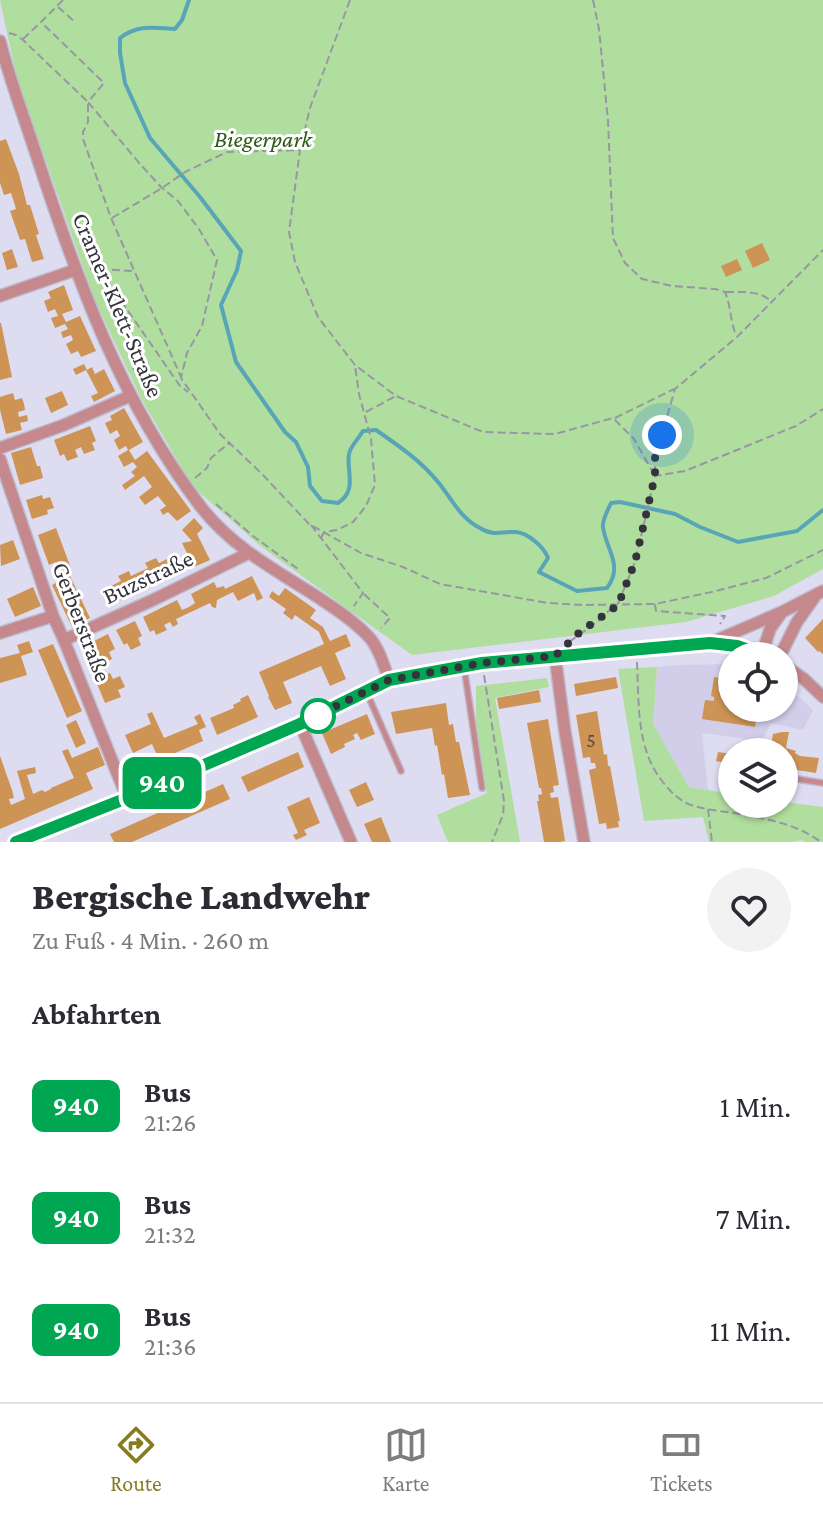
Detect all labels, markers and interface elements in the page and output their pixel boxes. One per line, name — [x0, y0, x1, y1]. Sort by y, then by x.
park label: Biegerpark — [214, 125, 314, 152]
street label: Cramer-Klett-Straße — [67, 208, 170, 401]
your location — [642, 415, 682, 455]
street label: Buzstraße — [98, 544, 197, 609]
street label: Gerberstraße — [47, 558, 118, 685]
map controls — [718, 642, 798, 818]
button: locate — [718, 642, 798, 722]
unlabelled marker — [301, 699, 335, 733]
house number: 5 — [586, 729, 596, 751]
button: layers — [718, 738, 798, 818]
line badge: 940 — [116, 757, 208, 809]
text: 940 — [139, 767, 185, 798]
button: heart — [707, 868, 791, 952]
text: Bergische Landwehr — [32, 875, 370, 917]
text: Zu Fuß · 4 Min. · 260 m — [32, 926, 269, 955]
text: Abfahrten — [32, 997, 161, 1030]
text: Bus — [144, 1075, 191, 1108]
text: 940 — [53, 1090, 99, 1121]
text: 1 Min. — [720, 1090, 791, 1123]
text: 21:26 — [144, 1108, 197, 1137]
text: Bus — [144, 1187, 191, 1220]
text: 940 — [53, 1202, 99, 1233]
text: 7 Min. — [716, 1202, 791, 1235]
text: 21:32 — [144, 1220, 196, 1249]
text: Bus — [144, 1299, 191, 1332]
text: 940 — [53, 1314, 99, 1345]
text: 11 Min. — [710, 1314, 791, 1347]
text: 21:36 — [144, 1332, 197, 1361]
tab: Route — [110, 1423, 162, 1496]
tab: Karte — [382, 1423, 430, 1496]
tab: Tickets — [650, 1423, 713, 1496]

